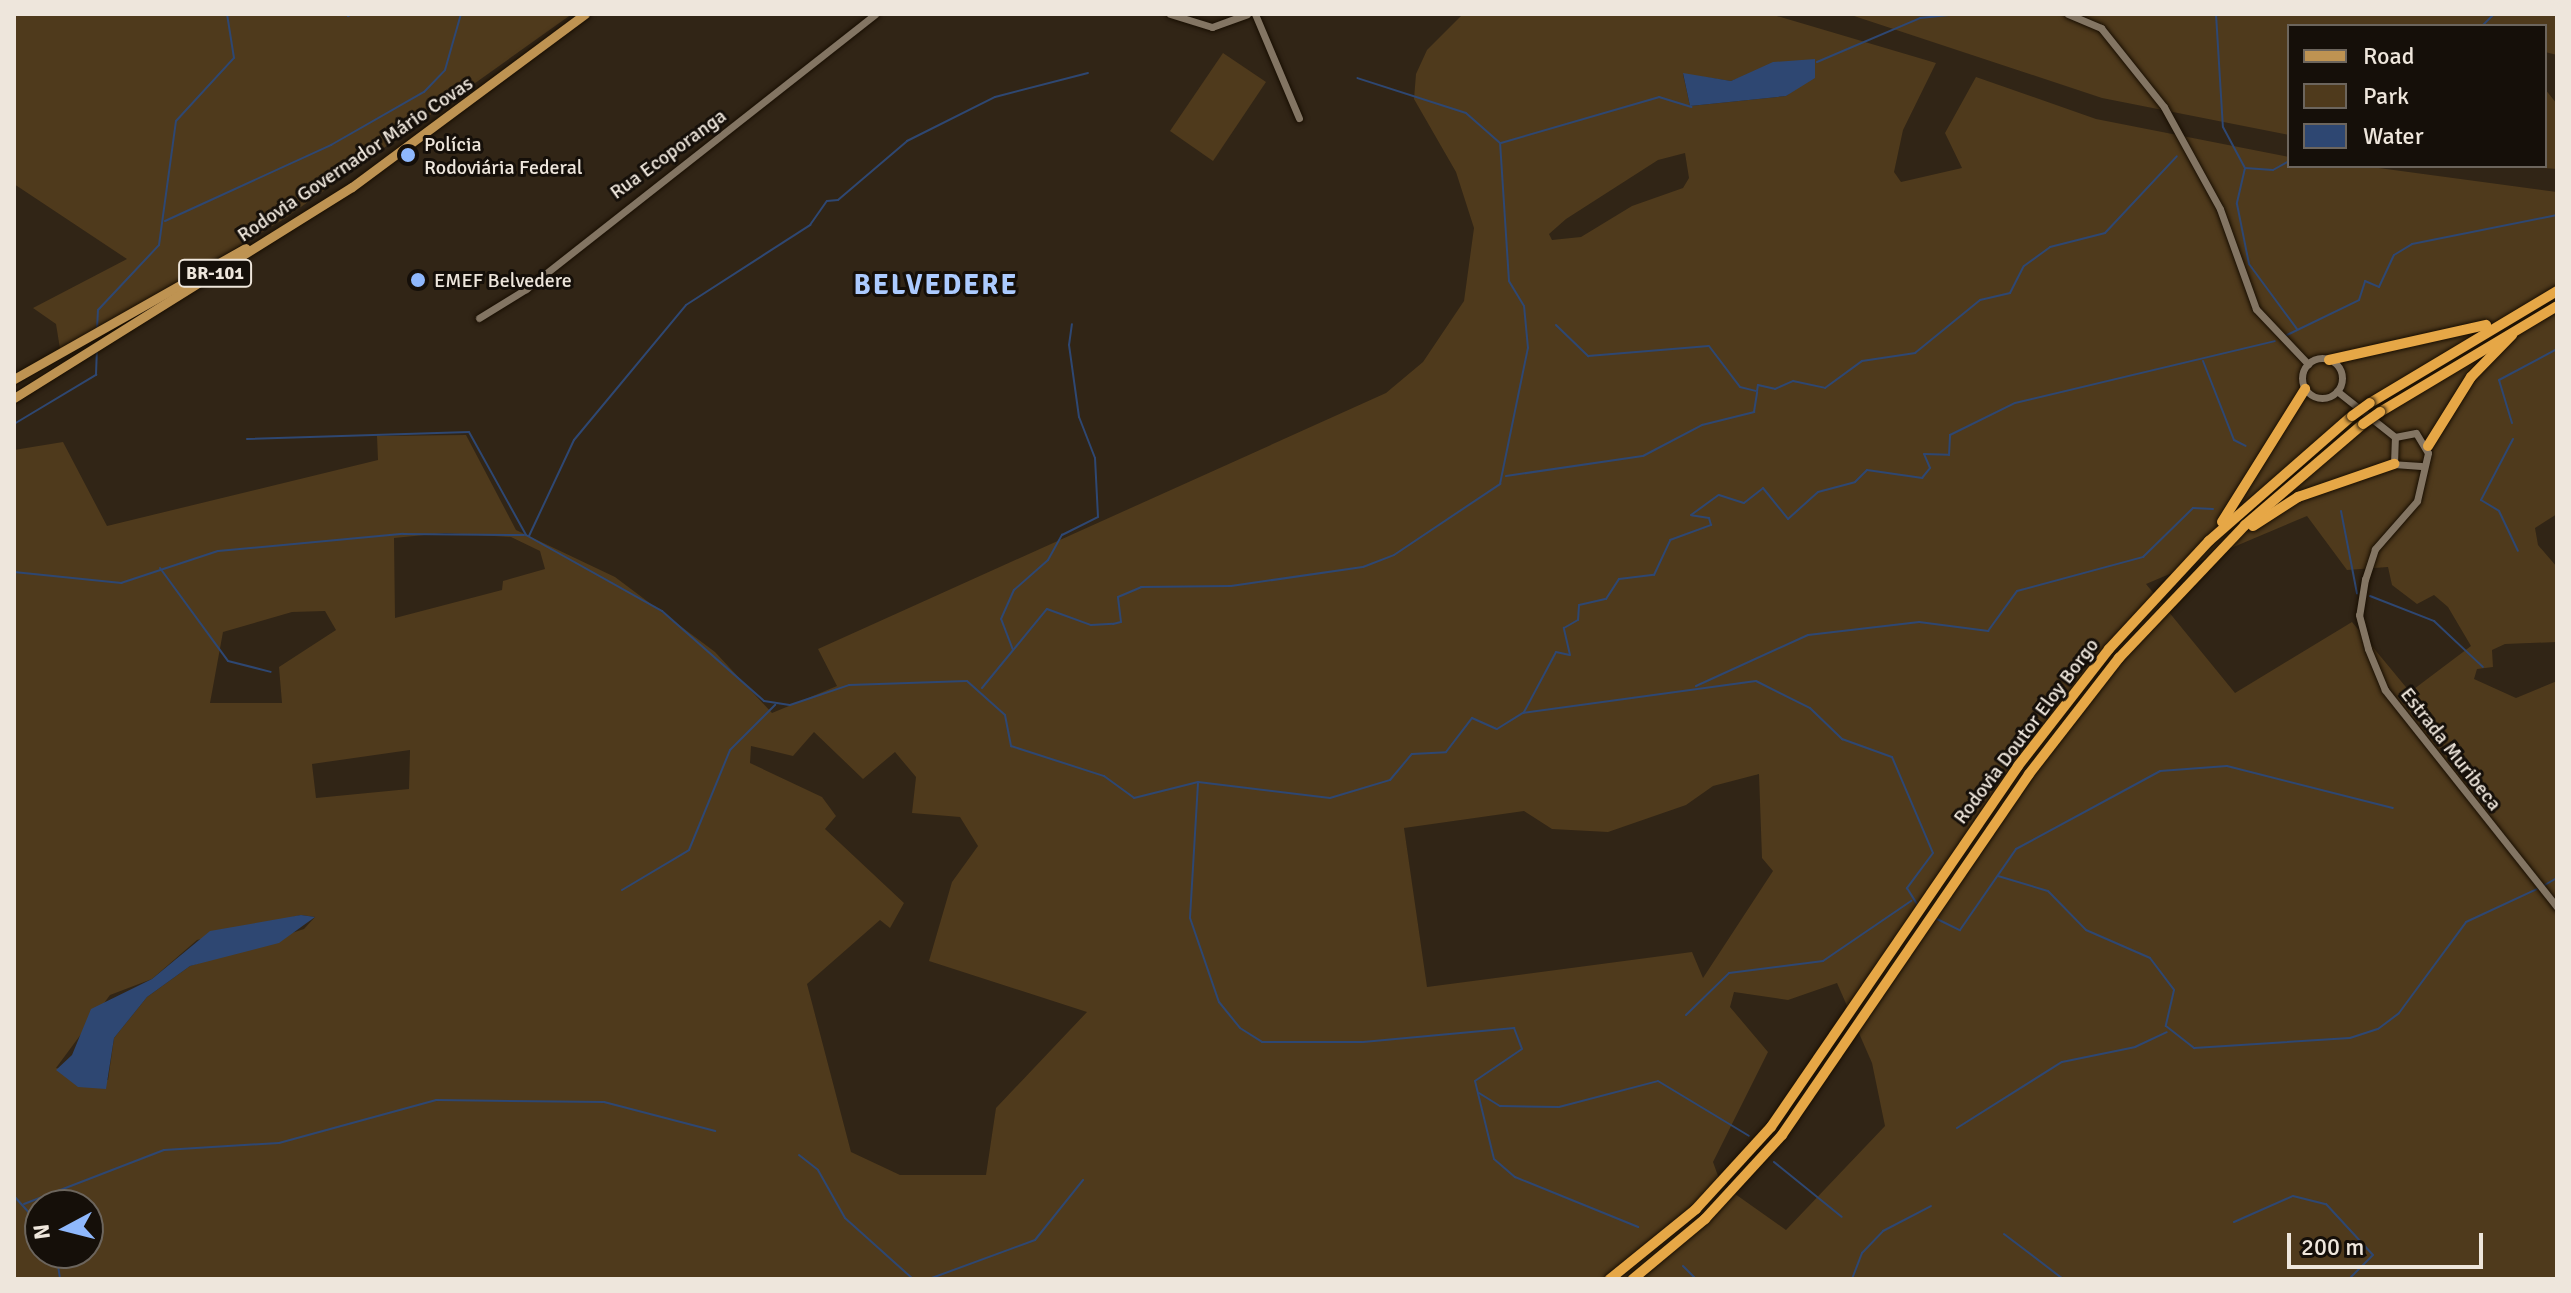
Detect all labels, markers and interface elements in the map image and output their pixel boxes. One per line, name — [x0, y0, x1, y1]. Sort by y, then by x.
legend — [2287, 24, 2547, 168]
text: Road — [2363, 41, 2414, 71]
street label: Rodovia Governador Mário Covas — [233, 71, 477, 247]
text: Park — [2363, 81, 2409, 111]
street label: Rua Ecoporanga — [605, 104, 731, 204]
text: Water — [2363, 121, 2423, 151]
place label: Polícia Rodoviária Federal — [424, 132, 583, 179]
marker: Polícia Rodoviária Federal — [399, 146, 417, 164]
road number: BR-101 — [177, 259, 253, 287]
place label: EMEF Belvedere — [434, 268, 572, 292]
district label: BELVEDERE — [854, 268, 1018, 302]
marker: EMEF Belvedere — [409, 271, 427, 289]
street label: Rodovia Doutor Eloy Borgo — [1948, 633, 2104, 829]
street label: Estrada Muribeca — [2395, 683, 2507, 815]
north arrow — [24, 1189, 104, 1269]
scale bar — [2291, 1217, 2487, 1267]
text: N — [27, 1222, 56, 1241]
text: 200 m — [2301, 1232, 2364, 1262]

